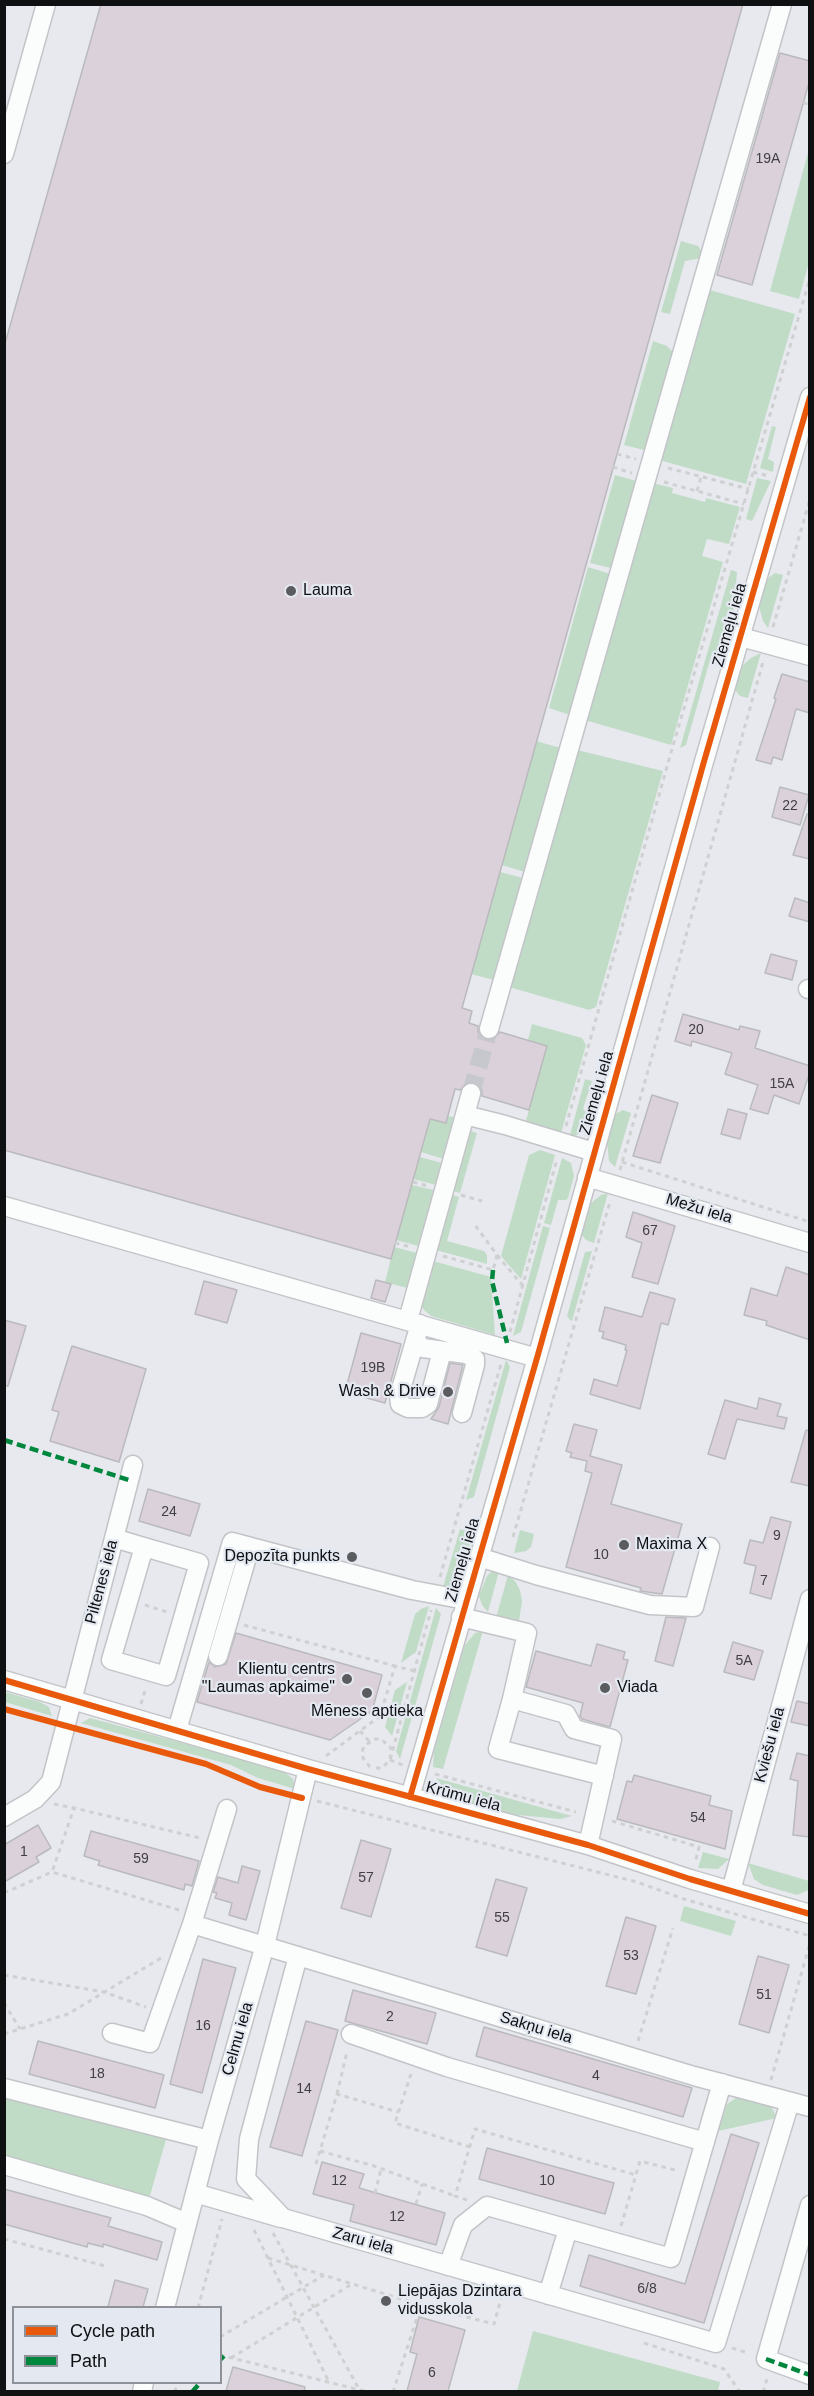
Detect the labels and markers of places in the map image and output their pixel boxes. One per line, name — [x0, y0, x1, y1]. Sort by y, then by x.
place label: Lauma — [303, 581, 352, 601]
marker: Lauma — [284, 584, 298, 598]
place label: Wash & Drive — [339, 1382, 436, 1402]
marker: Wash & Drive — [441, 1385, 455, 1399]
place label: Maxima X — [636, 1535, 707, 1555]
marker: Maxima X — [617, 1538, 631, 1552]
place label: Depozīta punkts — [224, 1547, 340, 1567]
marker: Depozīta punkts — [345, 1550, 359, 1564]
place label: Klientu centrs "Laumas apkaime" — [202, 1660, 335, 1698]
marker: Klientu centrs "Laumas apkaime" — [340, 1672, 354, 1686]
place label: Viada — [617, 1678, 658, 1698]
marker: Viada — [598, 1681, 612, 1695]
marker: Mēness aptieka — [360, 1686, 374, 1700]
place label: Mēness aptieka — [311, 1702, 423, 1722]
place label: Liepājas Dzintara vidusskola — [398, 2282, 522, 2320]
marker: Liepājas Dzintara vidusskola — [379, 2294, 393, 2308]

